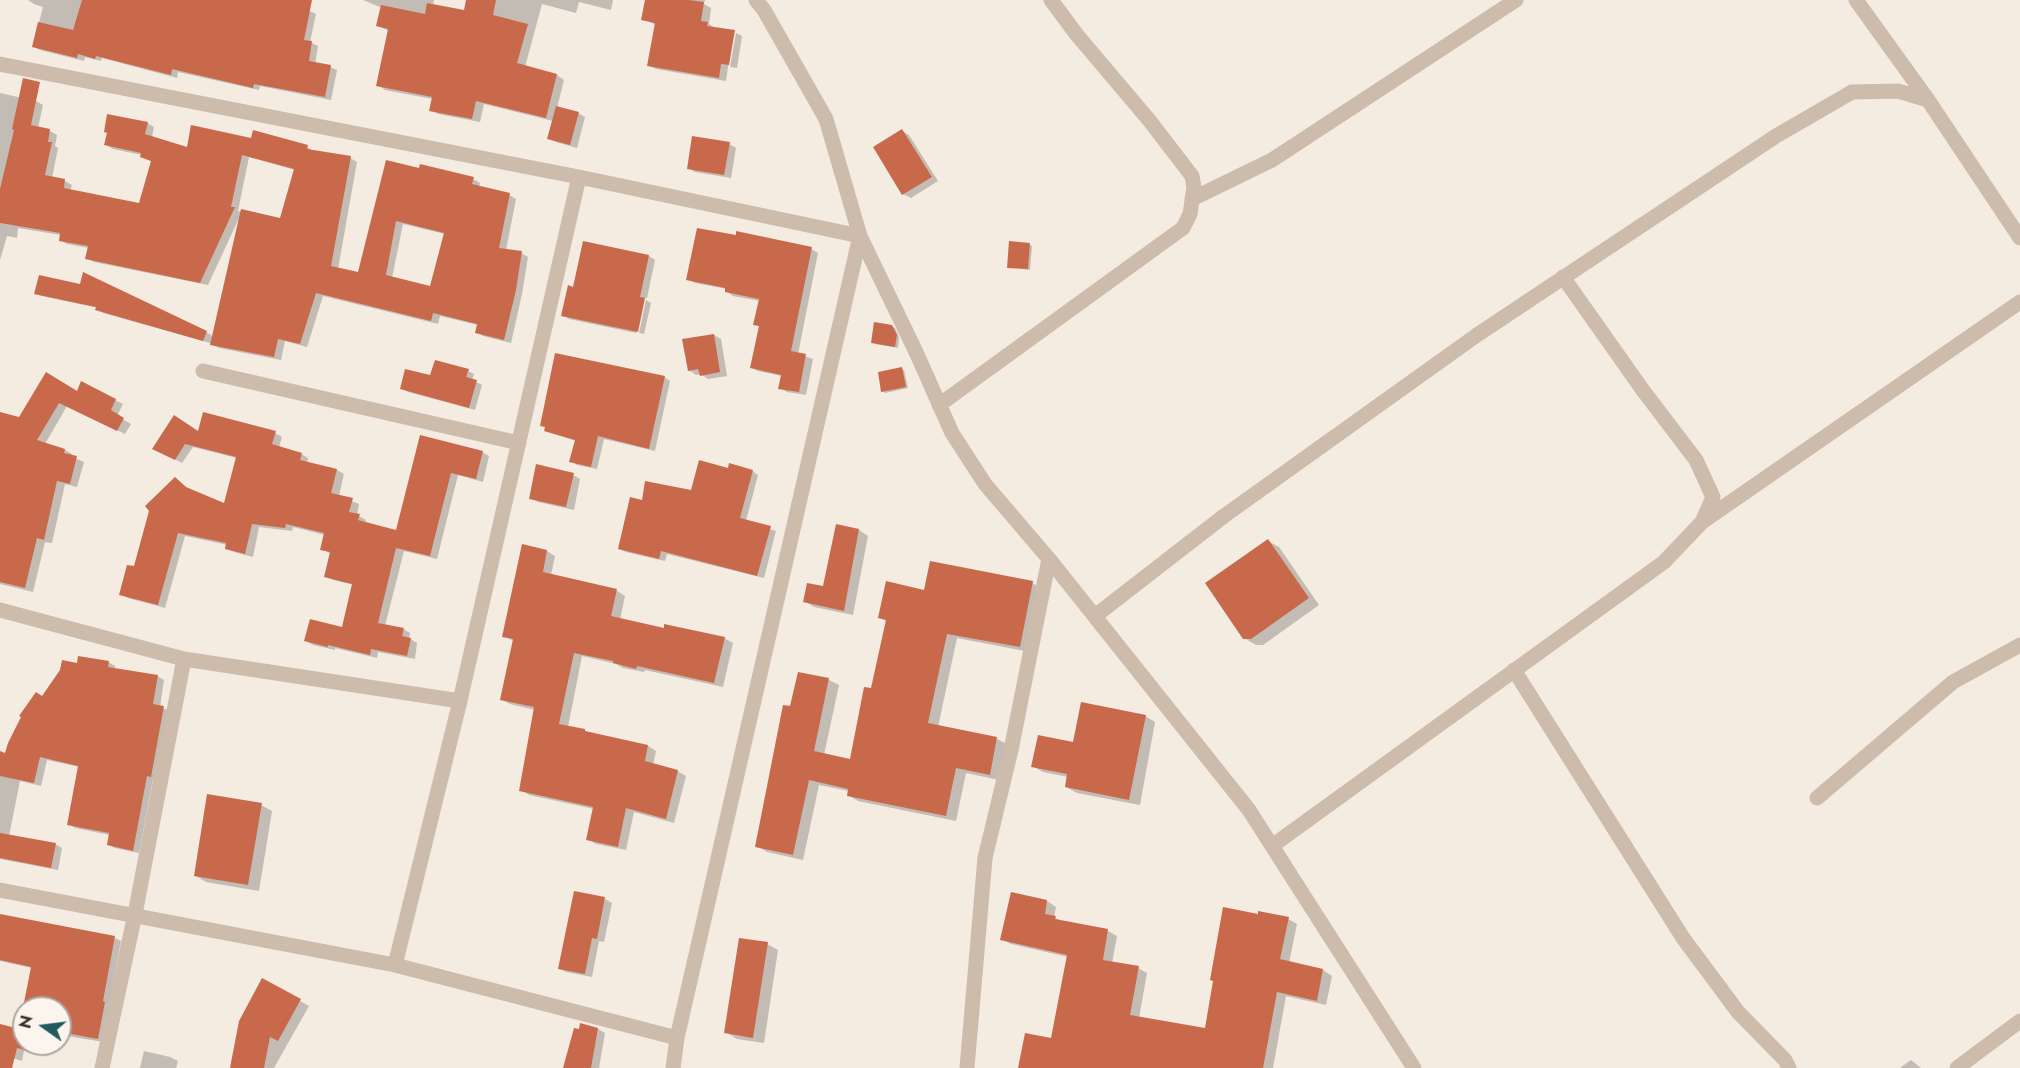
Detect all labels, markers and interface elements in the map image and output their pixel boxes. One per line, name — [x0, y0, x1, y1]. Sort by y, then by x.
north arrow — [12, 996, 72, 1056]
text: N — [13, 1013, 39, 1031]

